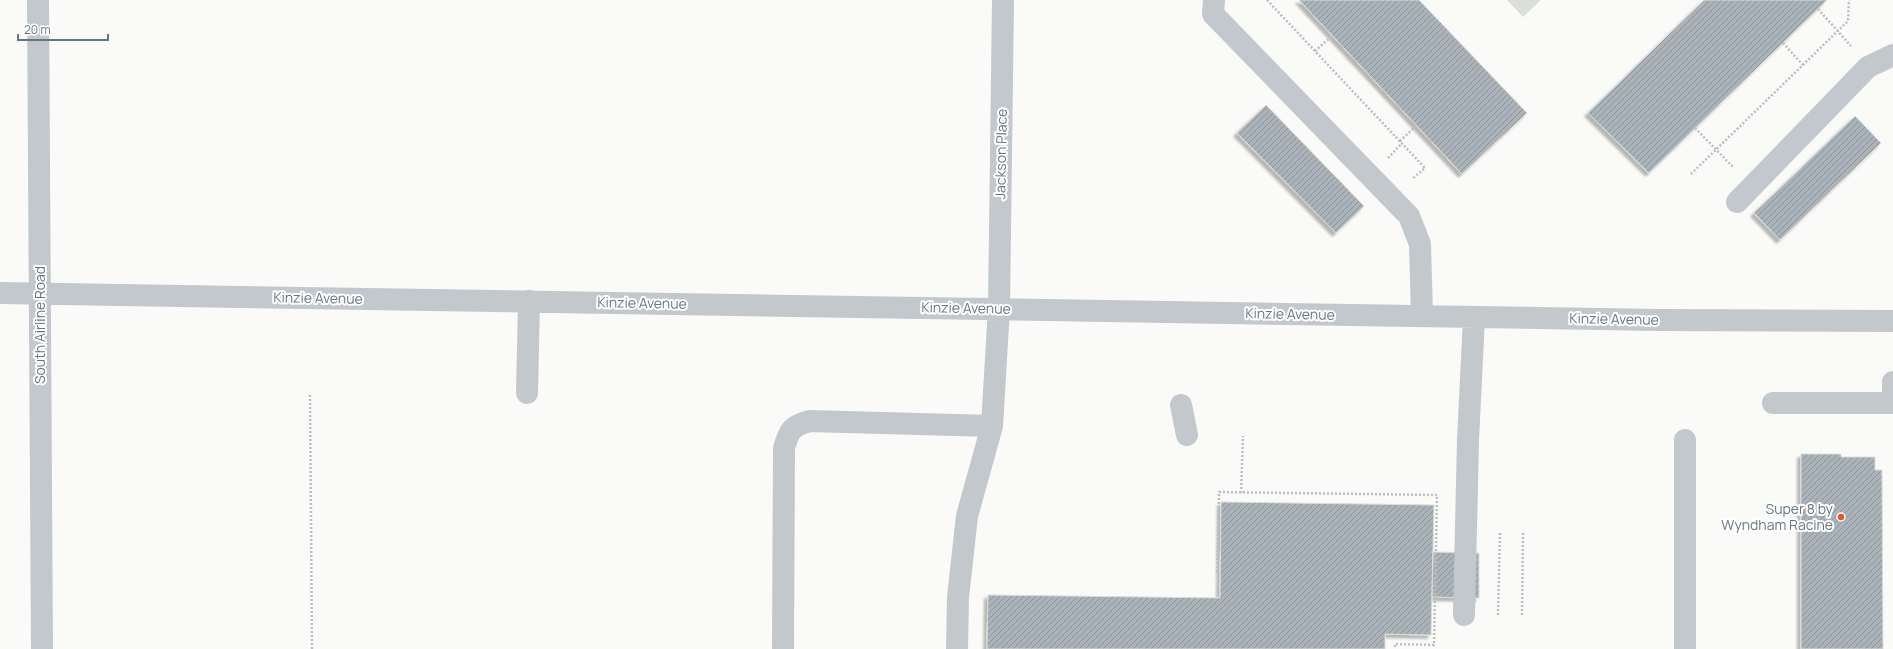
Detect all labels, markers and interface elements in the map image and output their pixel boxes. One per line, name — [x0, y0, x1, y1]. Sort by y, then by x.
scale bar — [18, 16, 108, 42]
text: 20 m — [24, 21, 51, 38]
street label: Jackson Place — [990, 108, 1011, 200]
street label: South Airline Road — [30, 266, 49, 384]
street label: Kinzie Avenue — [273, 287, 363, 308]
street label: Kinzie Avenue — [597, 292, 687, 313]
street label: Kinzie Avenue — [921, 297, 1011, 318]
street label: Kinzie Avenue — [1245, 303, 1335, 324]
street label: Kinzie Avenue — [1569, 308, 1659, 329]
place label: Super 8 by Wyndham Racine — [1721, 499, 1834, 534]
marker: Super 8 by Wyndham Racine — [1836, 512, 1846, 522]

